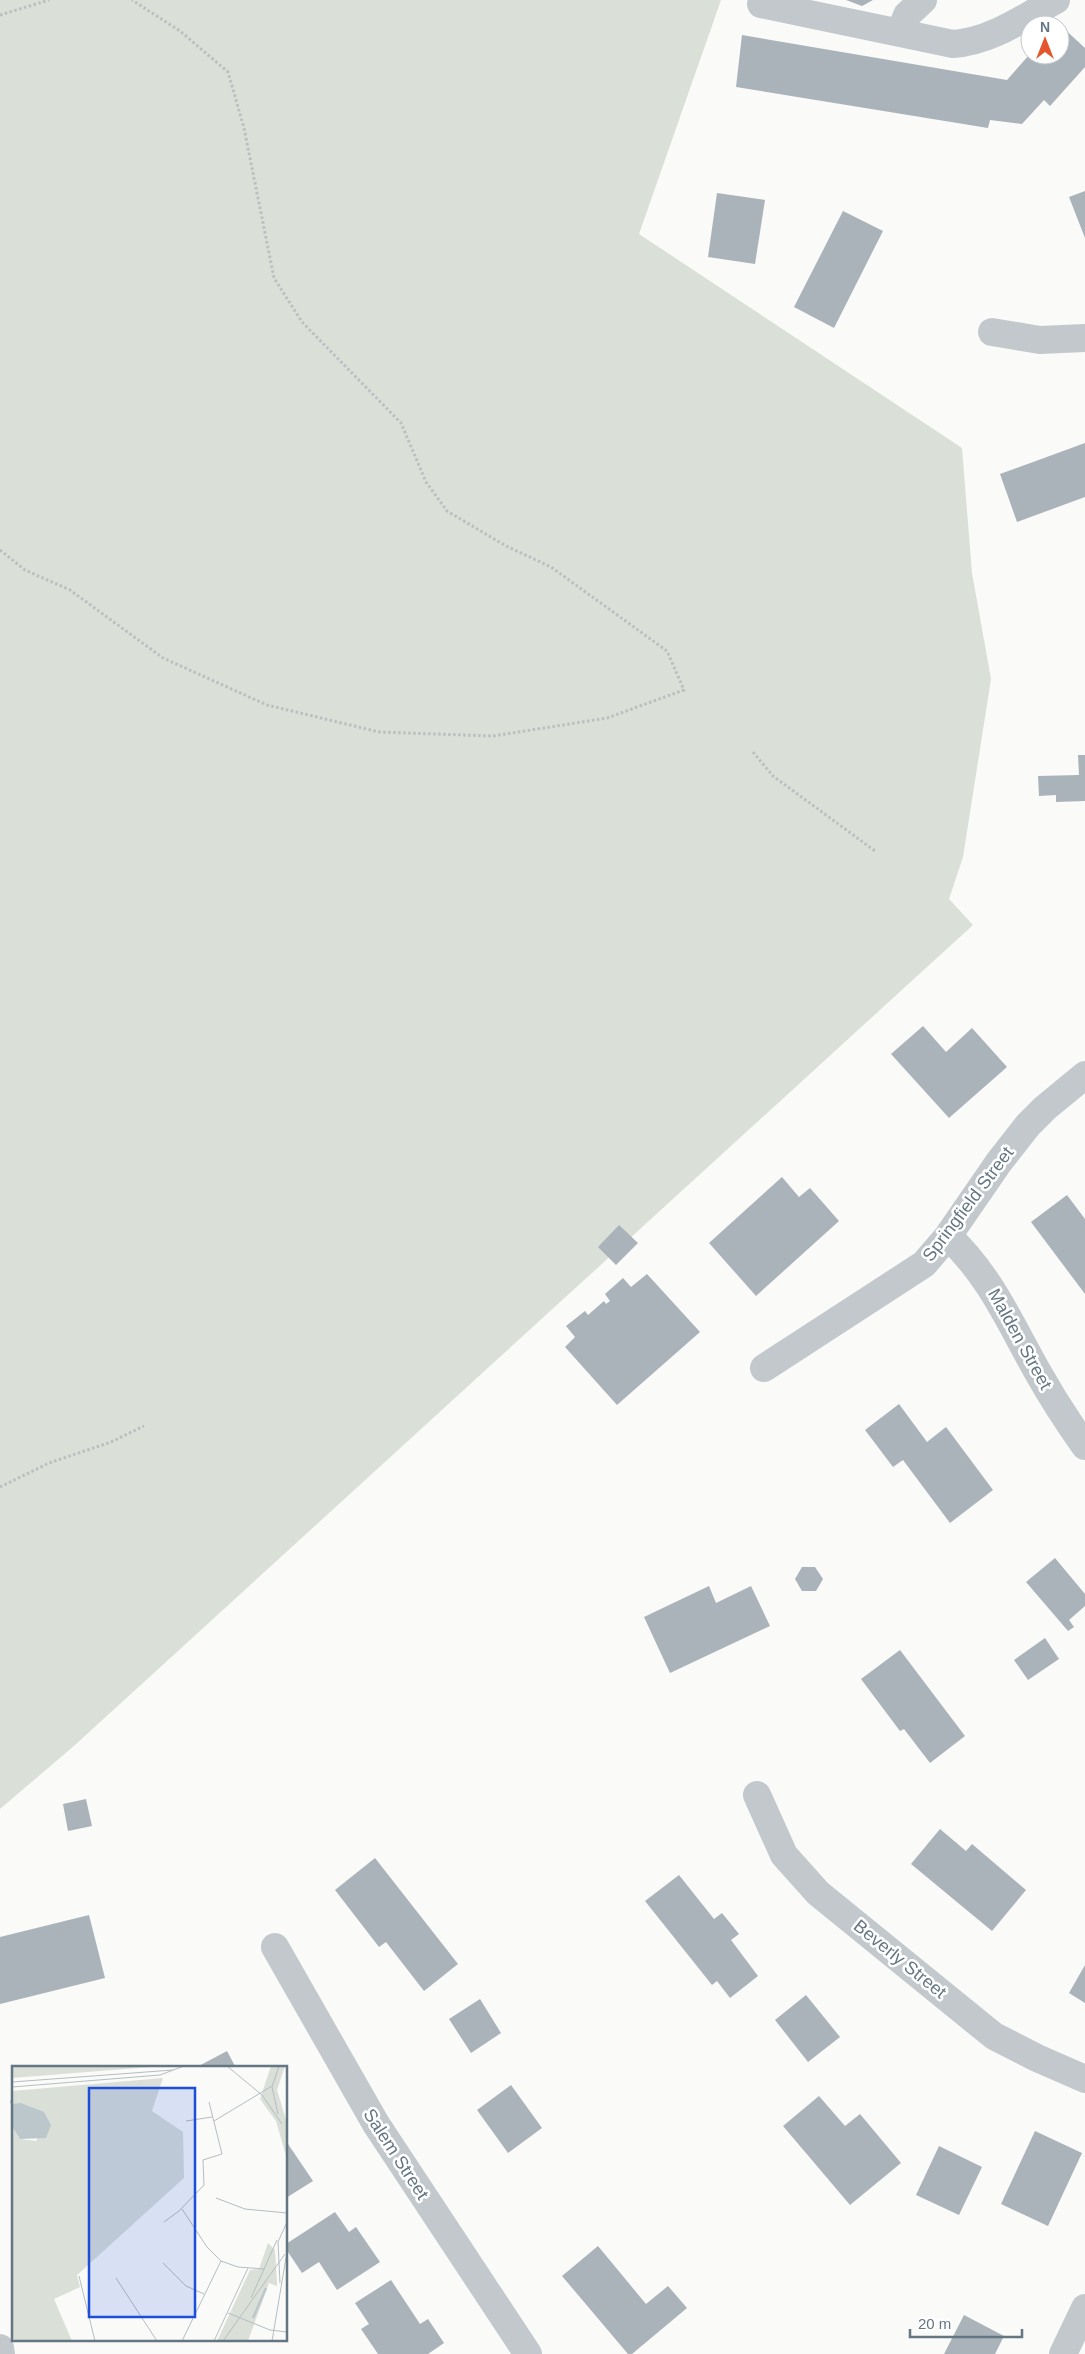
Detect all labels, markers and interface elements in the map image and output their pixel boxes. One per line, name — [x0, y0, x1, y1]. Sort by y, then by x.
north arrow — [1020, 15, 1070, 65]
text: N — [1040, 19, 1050, 35]
street label: Springfield Street — [918, 1143, 1018, 1265]
street label: Malden Street — [984, 1285, 1056, 1393]
street label: Beverly Street — [850, 1916, 950, 2002]
inset map — [12, 2066, 288, 2342]
street label: Salem Street — [359, 2105, 433, 2203]
scale bar — [910, 2306, 1022, 2338]
text: 20 m — [918, 2315, 951, 2332]

